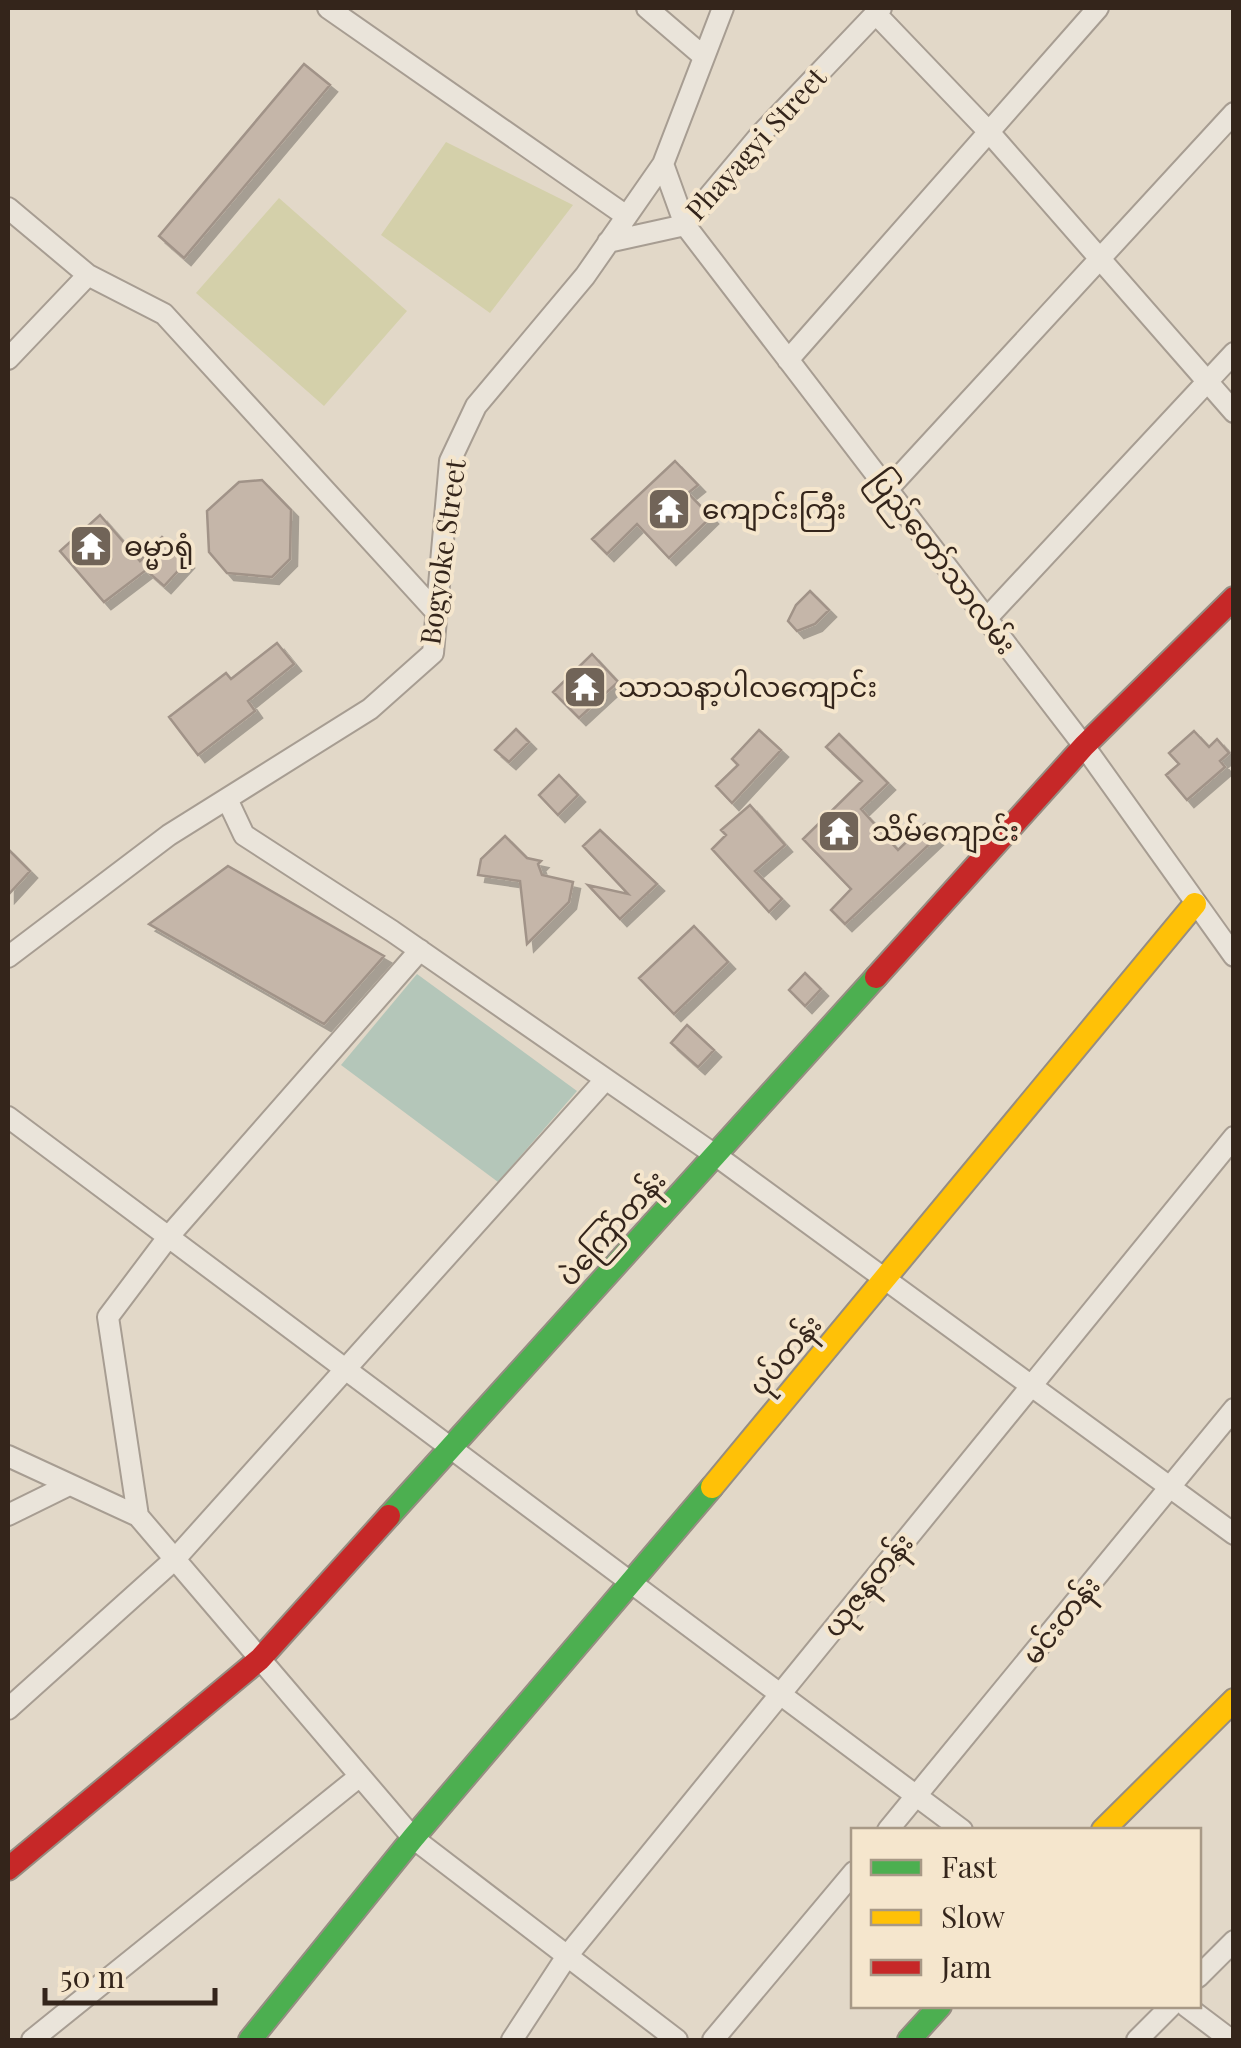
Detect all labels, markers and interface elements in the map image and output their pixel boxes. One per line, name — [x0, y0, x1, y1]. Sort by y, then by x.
street label: Phayagyi Street — [676, 58, 834, 227]
street label: Bogyoke Street — [410, 455, 473, 647]
street label: ပြည်တော်သာလမ်း — [858, 461, 1026, 665]
temple icon: ကျောင်းကြီး — [646, 486, 692, 532]
place label: ကျောင်းကြီး — [702, 489, 846, 532]
temple icon: ဓမ္မာရုံ — [68, 523, 114, 569]
place label: ဓမ္မာရုံ — [124, 526, 194, 570]
temple icon: သာသနာ့ပါလကျောင်း — [562, 664, 608, 710]
place label: သာသနာ့ပါလကျောင်း — [618, 667, 877, 710]
temple icon: သိမ်ကျောင်း — [816, 808, 862, 854]
place label: သိမ်ကျောင်း — [872, 811, 1019, 854]
street label: ပဲကြော်တန်း — [549, 1161, 677, 1297]
street label: ပုပ်တန်း — [739, 1306, 833, 1406]
street label: ယုဇနတန်း — [814, 1524, 925, 1648]
street label: မင်းတန်း — [1013, 1567, 1112, 1675]
legend — [851, 1828, 1201, 2008]
text: Fast — [941, 1846, 997, 1886]
text: Slow — [941, 1896, 1006, 1936]
scale bar — [45, 1943, 215, 2005]
text: Jam — [940, 1946, 992, 1986]
text: 50 m — [60, 1956, 125, 1996]

